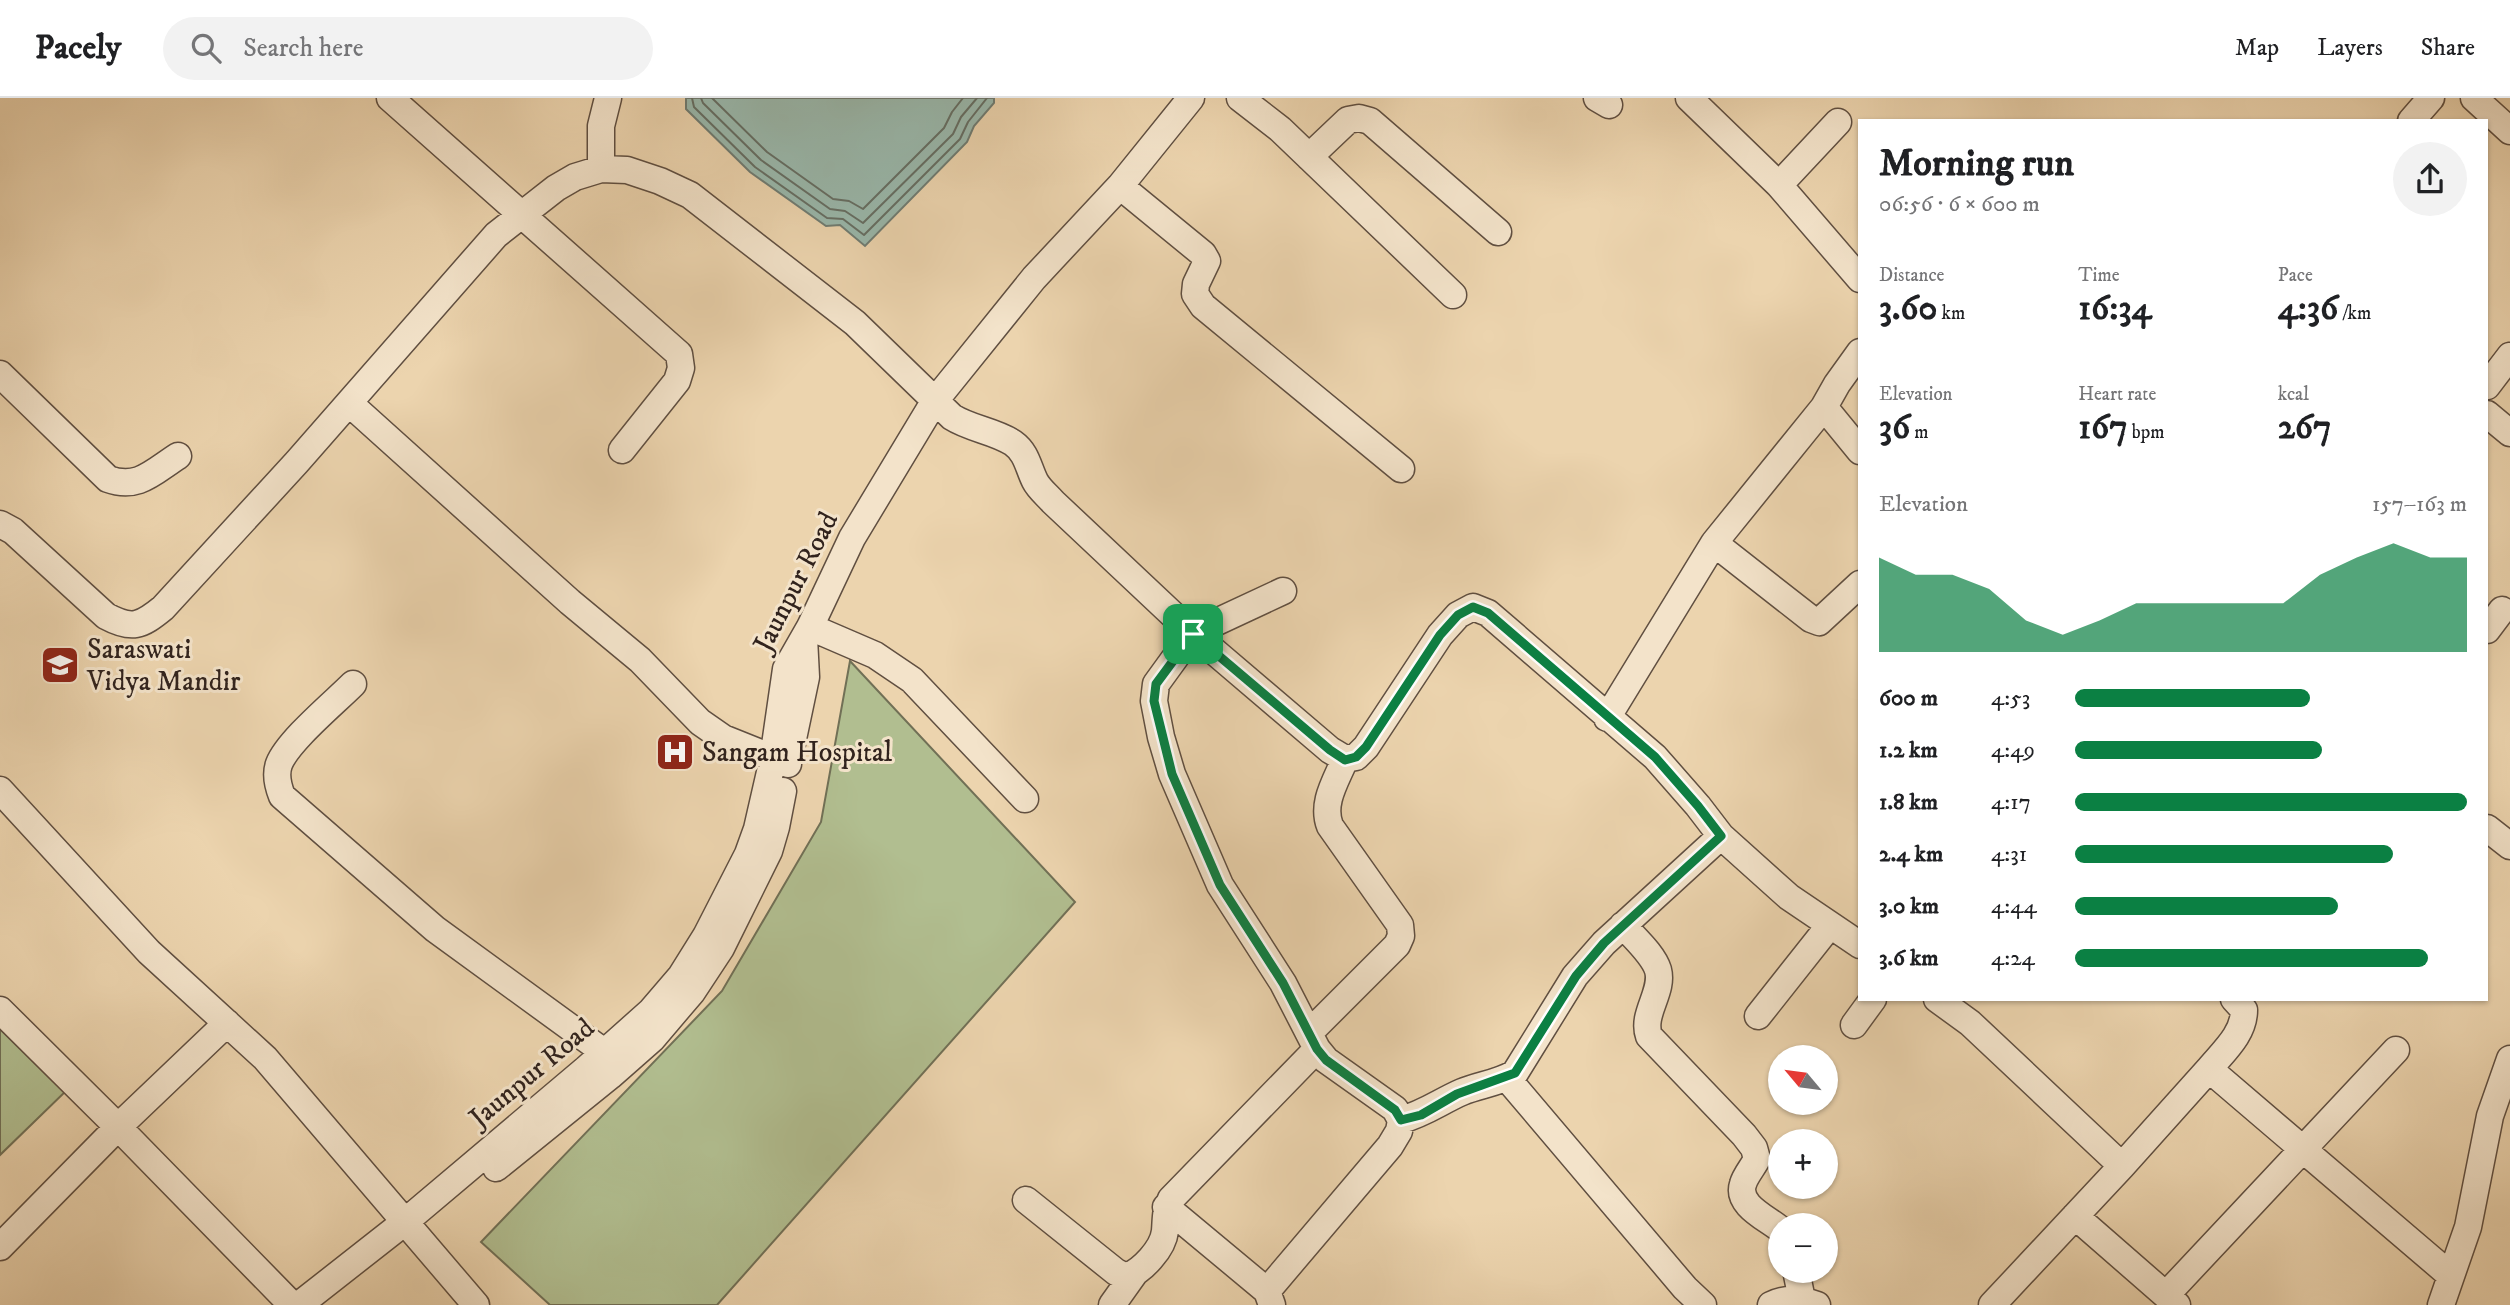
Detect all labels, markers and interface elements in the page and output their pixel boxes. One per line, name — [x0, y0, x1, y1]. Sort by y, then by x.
search box — [163, 17, 653, 80]
text: Pacely — [35, 28, 121, 69]
icon: search — [187, 29, 225, 67]
text: Search here — [243, 32, 363, 65]
text: Map — [2235, 33, 2279, 63]
text: Layers — [2317, 33, 2383, 63]
text: Share — [2421, 33, 2475, 63]
text: Morning run — [1879, 140, 2074, 188]
button: share — [2393, 142, 2467, 216]
text: 06:56 · 6 × 600 m — [1879, 190, 2040, 219]
text: Distance — [1879, 264, 1944, 287]
text: Time — [2078, 264, 2120, 287]
text: Pace — [2278, 264, 2313, 287]
text: 3.60 — [1879, 287, 1937, 331]
text: 16:34 — [2078, 287, 2152, 331]
text: 4:36 — [2278, 287, 2338, 331]
text: km — [1937, 302, 1965, 325]
text: /km — [2338, 302, 2371, 325]
text: Elevation — [1879, 383, 1953, 406]
text: Heart rate — [2078, 383, 2156, 406]
text: kcal — [2278, 383, 2309, 406]
text: 36 — [1879, 406, 1910, 450]
text: 167 — [2078, 406, 2128, 450]
text: 267 — [2278, 406, 2332, 450]
text: m — [1910, 421, 1929, 444]
text: bpm — [2128, 421, 2165, 444]
text: Elevation — [1879, 490, 1968, 519]
text: 157–163 m — [2372, 490, 2467, 519]
street label: Jaunpur Road — [744, 506, 846, 661]
pin — [1163, 604, 1223, 664]
icon: arrive — [1174, 615, 1212, 653]
place label: Saraswati Vidya Mandir — [86, 632, 241, 699]
school or university icon: Saraswati Vidya Mandir — [39, 644, 81, 686]
text: 600 m — [1879, 684, 1938, 713]
text: 4:53 — [1991, 684, 2030, 713]
hospital icon: Sangam Hospital — [654, 731, 696, 773]
place label: Sangam Hospital — [702, 735, 893, 770]
text: 1.2 km — [1879, 736, 1938, 765]
text: 4:49 — [1991, 736, 2035, 765]
text: 1.8 km — [1879, 788, 1938, 817]
text: 4:17 — [1991, 788, 2031, 817]
text: 2.4 km — [1879, 840, 1943, 869]
text: 4:31 — [1991, 840, 2027, 869]
text: 3.0 km — [1879, 892, 1939, 921]
text: 4:44 — [1991, 892, 2037, 921]
text: 3.6 km — [1879, 944, 1939, 973]
text: 4:24 — [1991, 944, 2035, 973]
street label: Jaunpur Road — [460, 1011, 602, 1137]
north arrow — [1768, 1045, 1838, 1115]
map controls — [1768, 1045, 1838, 1283]
button: + — [1768, 1129, 1838, 1199]
button: − — [1768, 1213, 1838, 1283]

